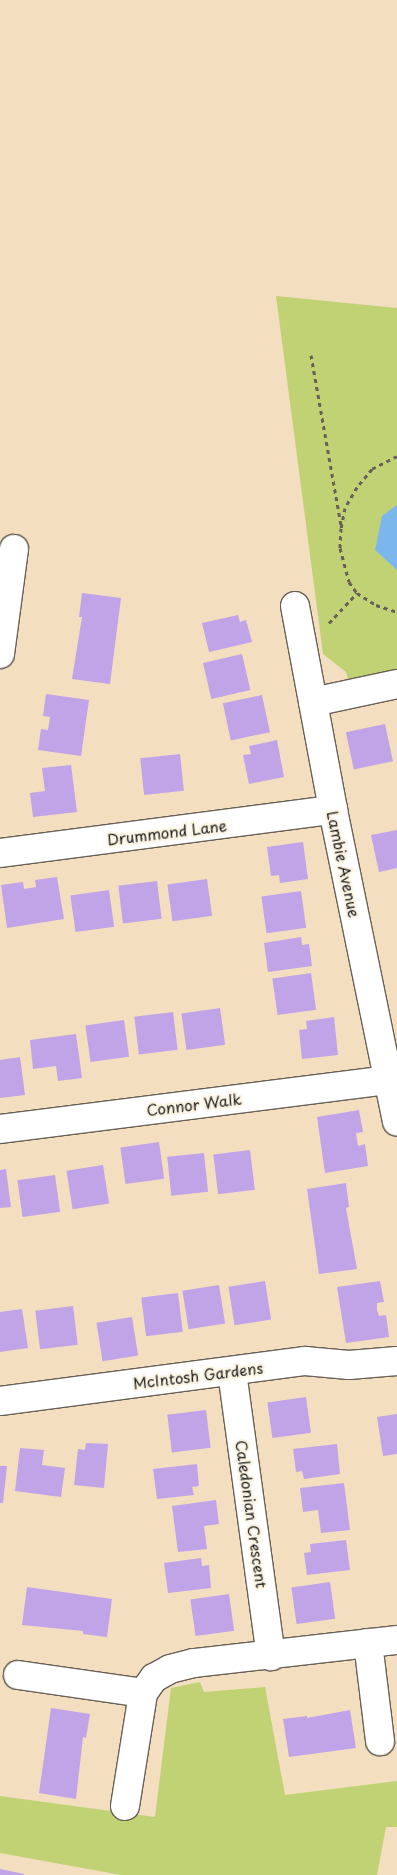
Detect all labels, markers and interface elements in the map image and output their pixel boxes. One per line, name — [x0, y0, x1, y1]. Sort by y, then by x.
street label: Lambie Avenue — [324, 809, 364, 919]
street label: Drummond Lane — [106, 816, 228, 848]
street label: Connor Walk — [145, 1089, 243, 1119]
street label: McIntosh Gardens — [132, 1358, 264, 1392]
street label: Caledonian Crescent — [233, 1439, 271, 1589]

